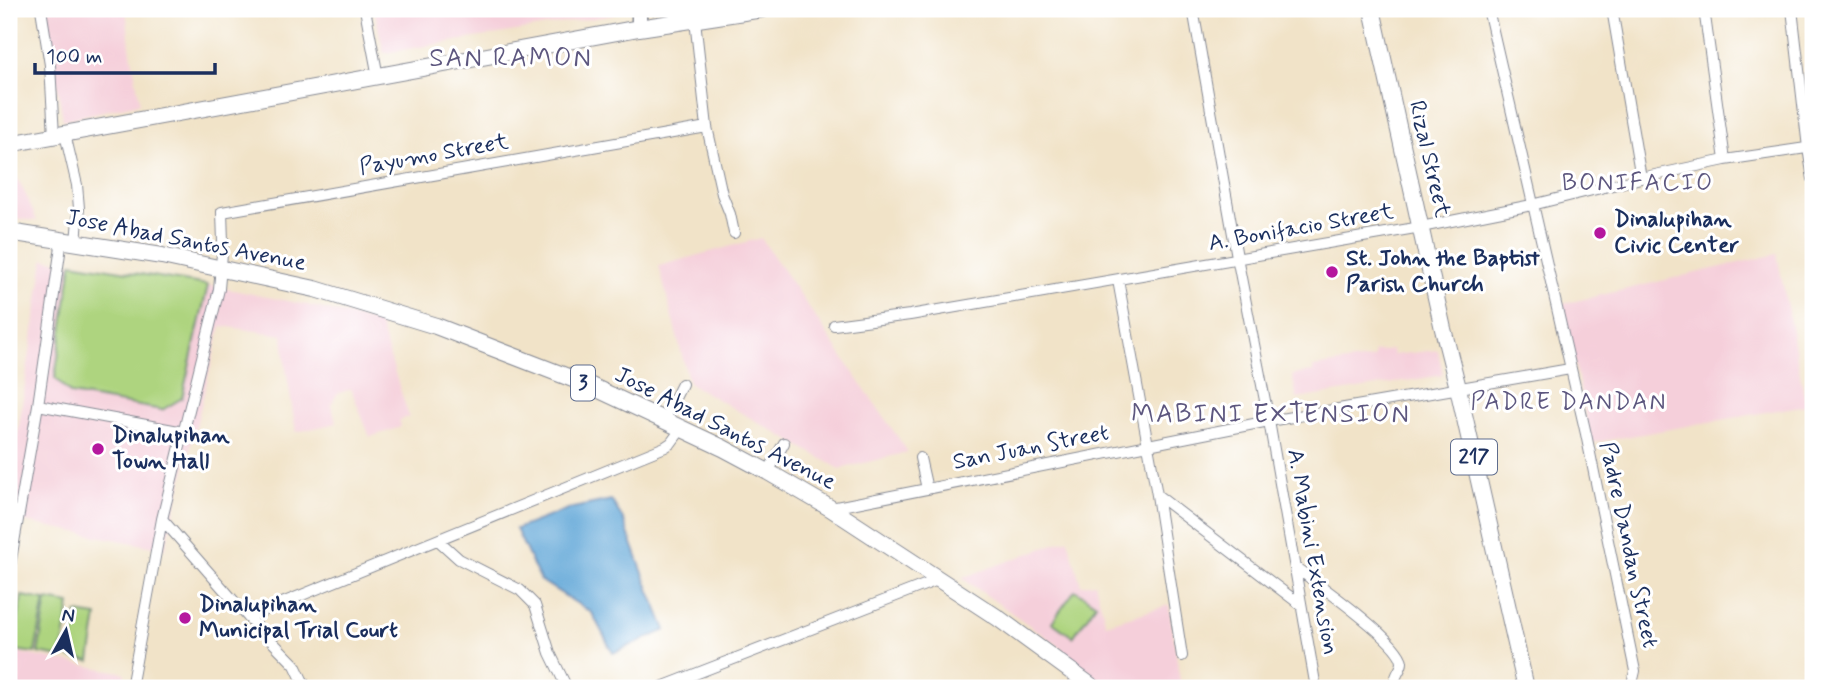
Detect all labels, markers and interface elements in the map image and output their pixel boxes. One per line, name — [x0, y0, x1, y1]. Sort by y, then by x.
scale bar — [35, 32, 215, 76]
district label: SAN RAMON — [429, 42, 593, 76]
text: 100 m — [46, 43, 102, 71]
street label: Rizal Street — [1401, 98, 1457, 221]
street label: Payumo Street — [357, 127, 511, 183]
district label: BONIFACIO — [1562, 168, 1714, 199]
street label: A. Bonifacio Street — [1206, 197, 1396, 259]
street label: Jose Abad Santos Avenue — [63, 203, 309, 279]
place label: Dinalupihan Civic Center — [1614, 205, 1739, 261]
marker: Dinalupihan Civic Center — [1592, 225, 1608, 241]
place label: St. John the Baptist Parish Church — [1346, 244, 1541, 300]
marker: St. John the Baptist Parish Church — [1324, 264, 1340, 280]
street label: Jose Abad Santos Avenue — [609, 360, 841, 498]
road number: 3 — [571, 366, 595, 400]
district label: PADRE DANDAN — [1470, 387, 1668, 418]
district label: MABINI EXTENSION — [1131, 398, 1411, 432]
street label: San Juan Street — [951, 418, 1111, 478]
place label: Dinalupihan Town Hall — [112, 421, 230, 477]
street label: Padre Dandan Street — [1591, 439, 1665, 651]
road number: 217 — [1451, 440, 1497, 475]
marker: Dinalupihan Town Hall — [90, 441, 106, 457]
street label: A. Mabini Extension — [1279, 447, 1345, 657]
place label: Dinalupihan Municipal Trial Court — [199, 590, 398, 646]
north arrow — [32, 596, 102, 666]
text: N — [60, 602, 76, 629]
marker: Dinalupihan Municipal Trial Court — [177, 610, 193, 626]

